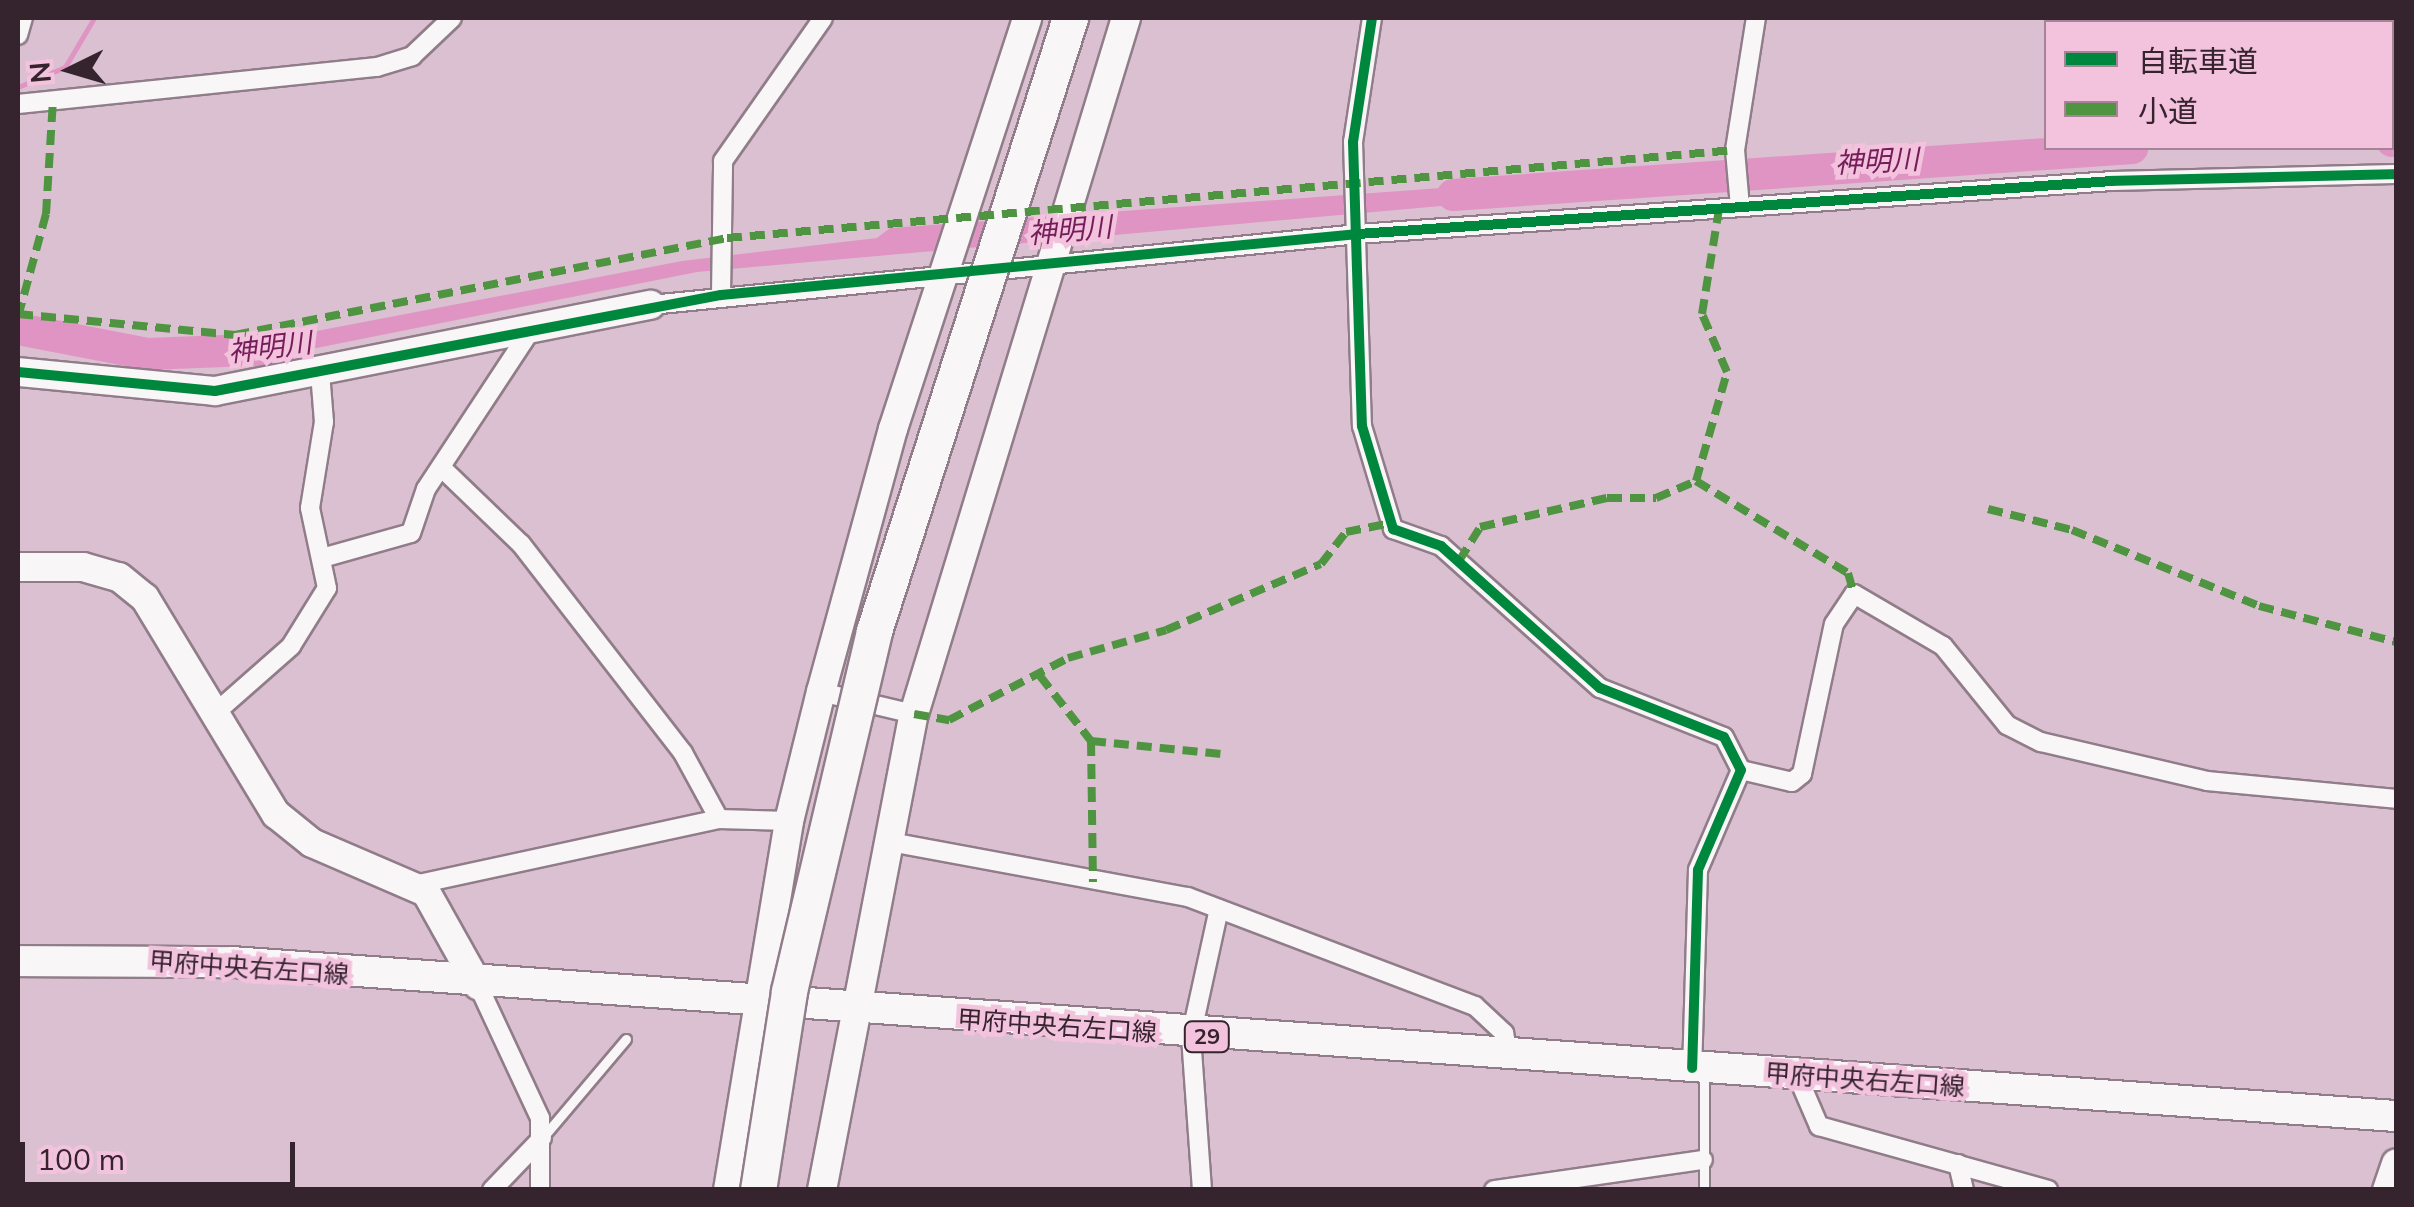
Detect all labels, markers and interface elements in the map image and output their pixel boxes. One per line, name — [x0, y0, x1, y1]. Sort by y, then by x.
north arrow — [20, 20, 120, 120]
legend — [2044, 20, 2394, 150]
text: 自転車道 — [2138, 42, 2258, 80]
text: N — [21, 61, 58, 85]
text: 小道 — [2138, 92, 2198, 130]
water label: 神明川 — [1834, 142, 1920, 180]
water label: 神明川 — [1027, 210, 1113, 250]
water label: 神明川 — [226, 325, 314, 369]
street label: 甲府中央右左口線 — [148, 946, 350, 990]
street label: 甲府中央右左口線 — [956, 1004, 1158, 1048]
road number: 29 — [1182, 1020, 1232, 1054]
street label: 甲府中央右左口線 — [1764, 1058, 1966, 1102]
scale bar — [25, 1122, 300, 1184]
text: 100 m — [37, 1140, 125, 1178]

